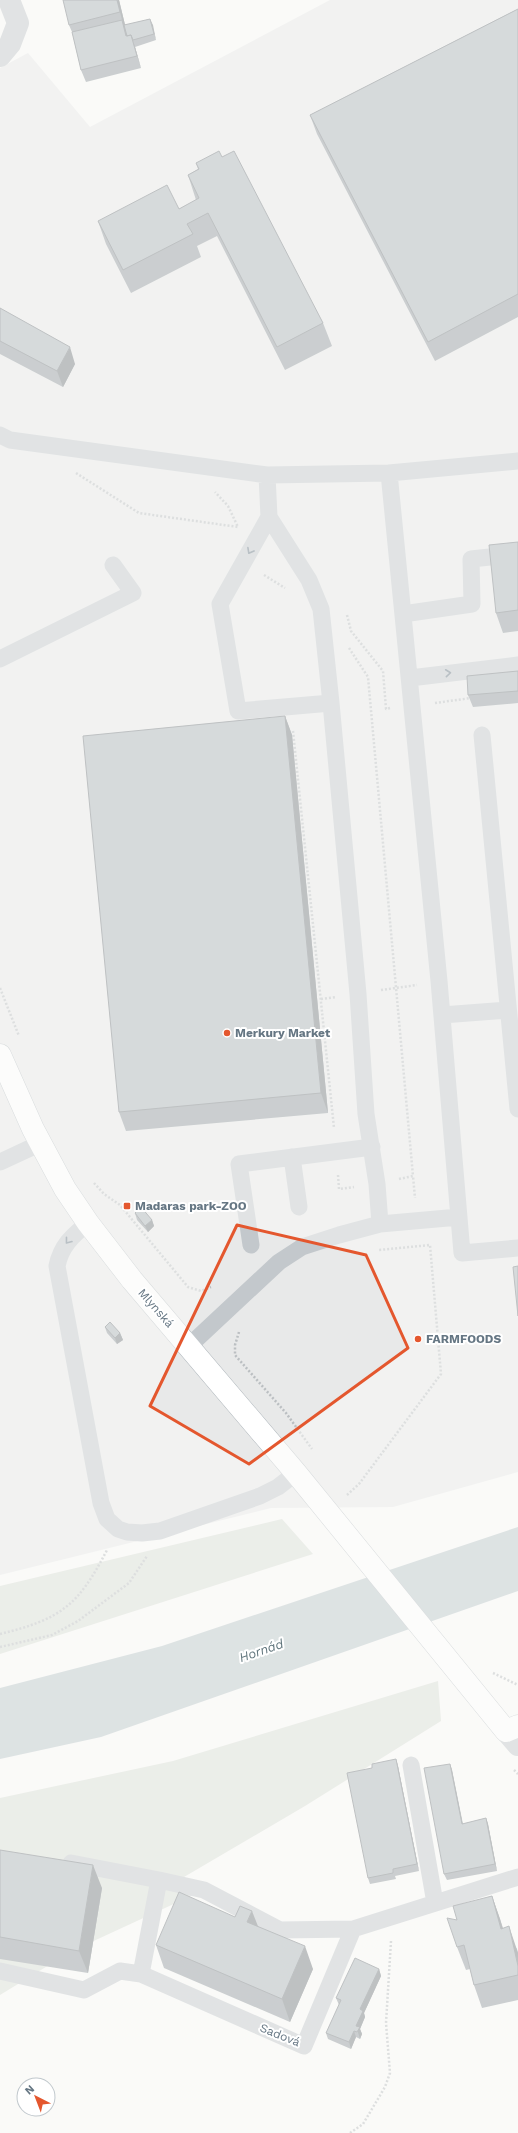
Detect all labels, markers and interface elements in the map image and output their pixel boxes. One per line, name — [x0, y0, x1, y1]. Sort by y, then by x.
one-way arrow — [248, 547, 255, 555]
one-way arrow — [445, 669, 451, 678]
place label: Merkury Market — [235, 1026, 331, 1040]
marker: Merkury Market — [222, 1028, 232, 1038]
place label: Madaras park-ZOO — [135, 1199, 247, 1213]
marker: Madaras park-ZOO — [122, 1201, 132, 1211]
one-way arrow — [65, 1237, 72, 1244]
street label: Mlynská — [135, 1286, 177, 1330]
place label: FARMFOODS — [426, 1332, 501, 1346]
marker: FARMFOODS — [413, 1334, 423, 1344]
water label: Hornád — [237, 1636, 286, 1665]
street label: Sadová — [258, 2021, 302, 2049]
north arrow — [16, 2077, 56, 2117]
text: N — [22, 2082, 37, 2097]

